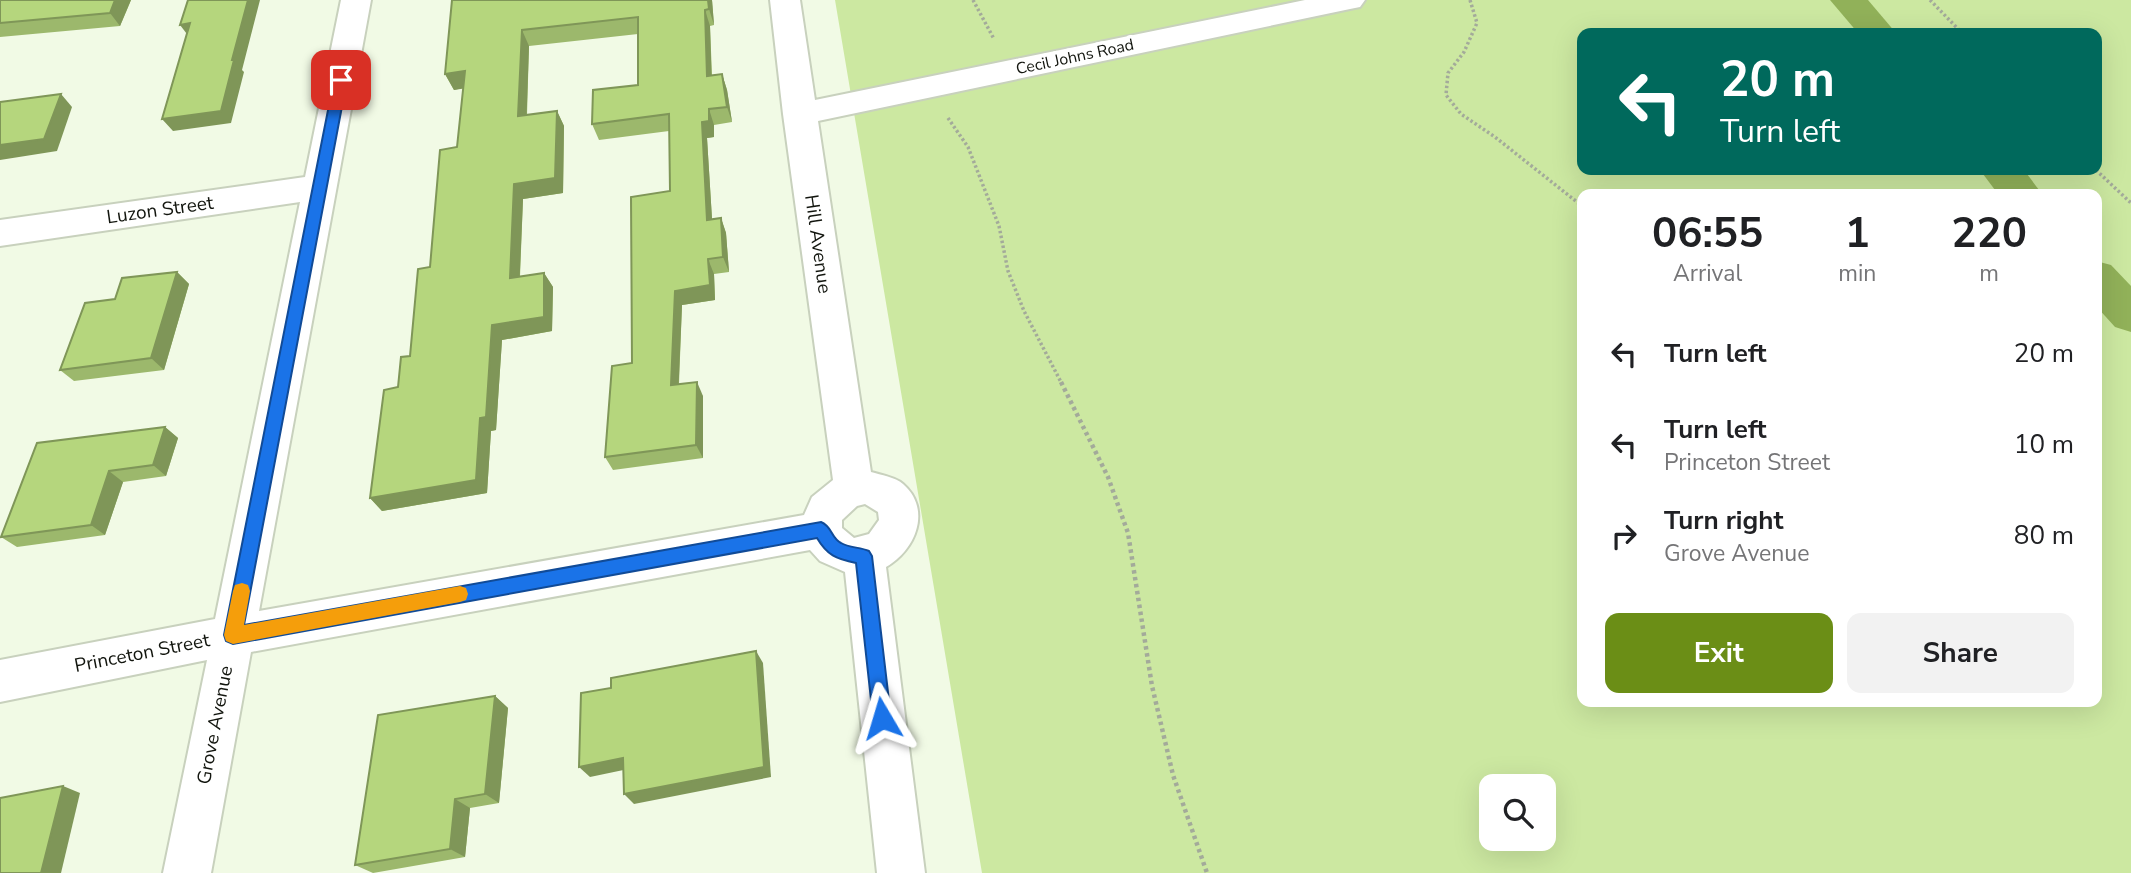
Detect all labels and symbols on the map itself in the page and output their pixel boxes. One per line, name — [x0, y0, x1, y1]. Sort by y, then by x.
street label: Cecil Johns Road — [1014, 34, 1136, 80]
pin — [311, 50, 371, 110]
street label: Luzon Street — [105, 190, 215, 230]
street label: Hill Avenue — [798, 193, 838, 295]
street label: Princeton Street — [72, 627, 212, 679]
street label: Grove Avenue — [191, 664, 239, 786]
position arrow — [845, 681, 919, 755]

